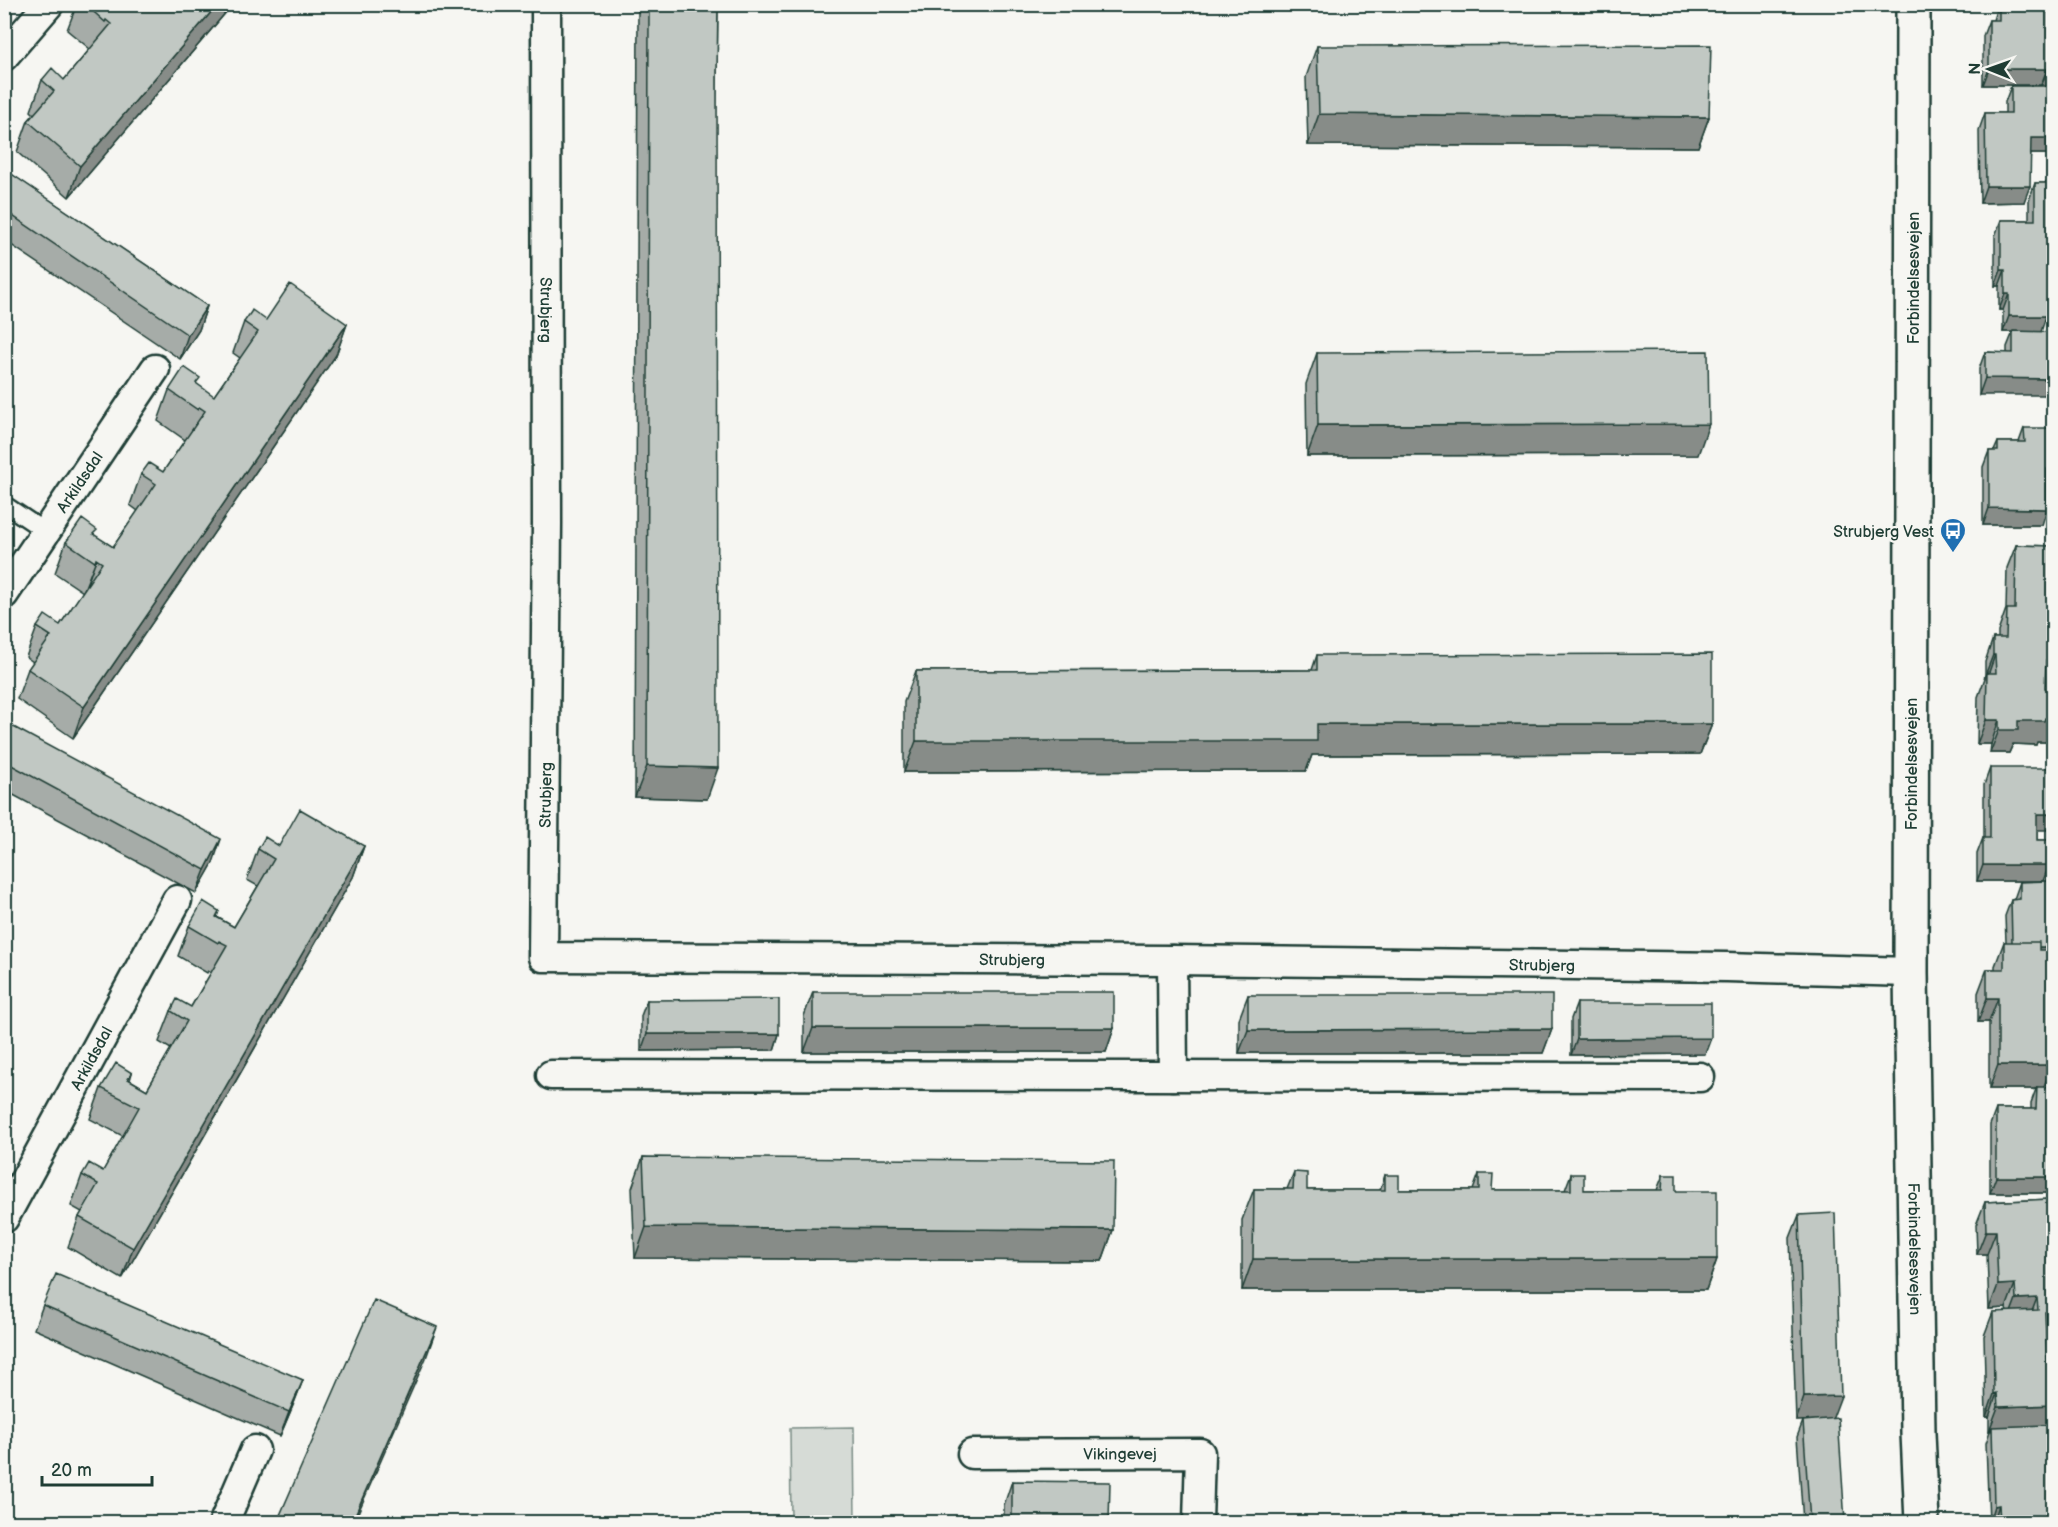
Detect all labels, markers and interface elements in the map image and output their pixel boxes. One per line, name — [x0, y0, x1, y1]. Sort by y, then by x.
north arrow — [1959, 39, 2019, 99]
text: N — [1966, 63, 1985, 75]
street label: Forbindelsesvejen — [1905, 212, 1924, 344]
street label: Strubjerg — [536, 277, 555, 343]
street label: Arkildsdal — [53, 449, 108, 517]
bus stop icon: Strubjerg Vest — [1938, 516, 1968, 554]
place label: Strubjerg Vest — [1833, 523, 1934, 542]
street label: Forbindelsesvejen — [1903, 698, 1922, 830]
street label: Strubjerg — [536, 762, 557, 828]
street label: Strubjerg — [979, 951, 1045, 970]
street label: Strubjerg — [1509, 956, 1575, 976]
street label: Arkildsdal — [67, 1024, 117, 1094]
street label: Forbindelsesvejen — [1903, 1183, 1924, 1315]
street label: Vikingevej — [1083, 1445, 1157, 1465]
scale bar — [42, 1449, 152, 1487]
text: 20 m — [51, 1460, 92, 1481]

